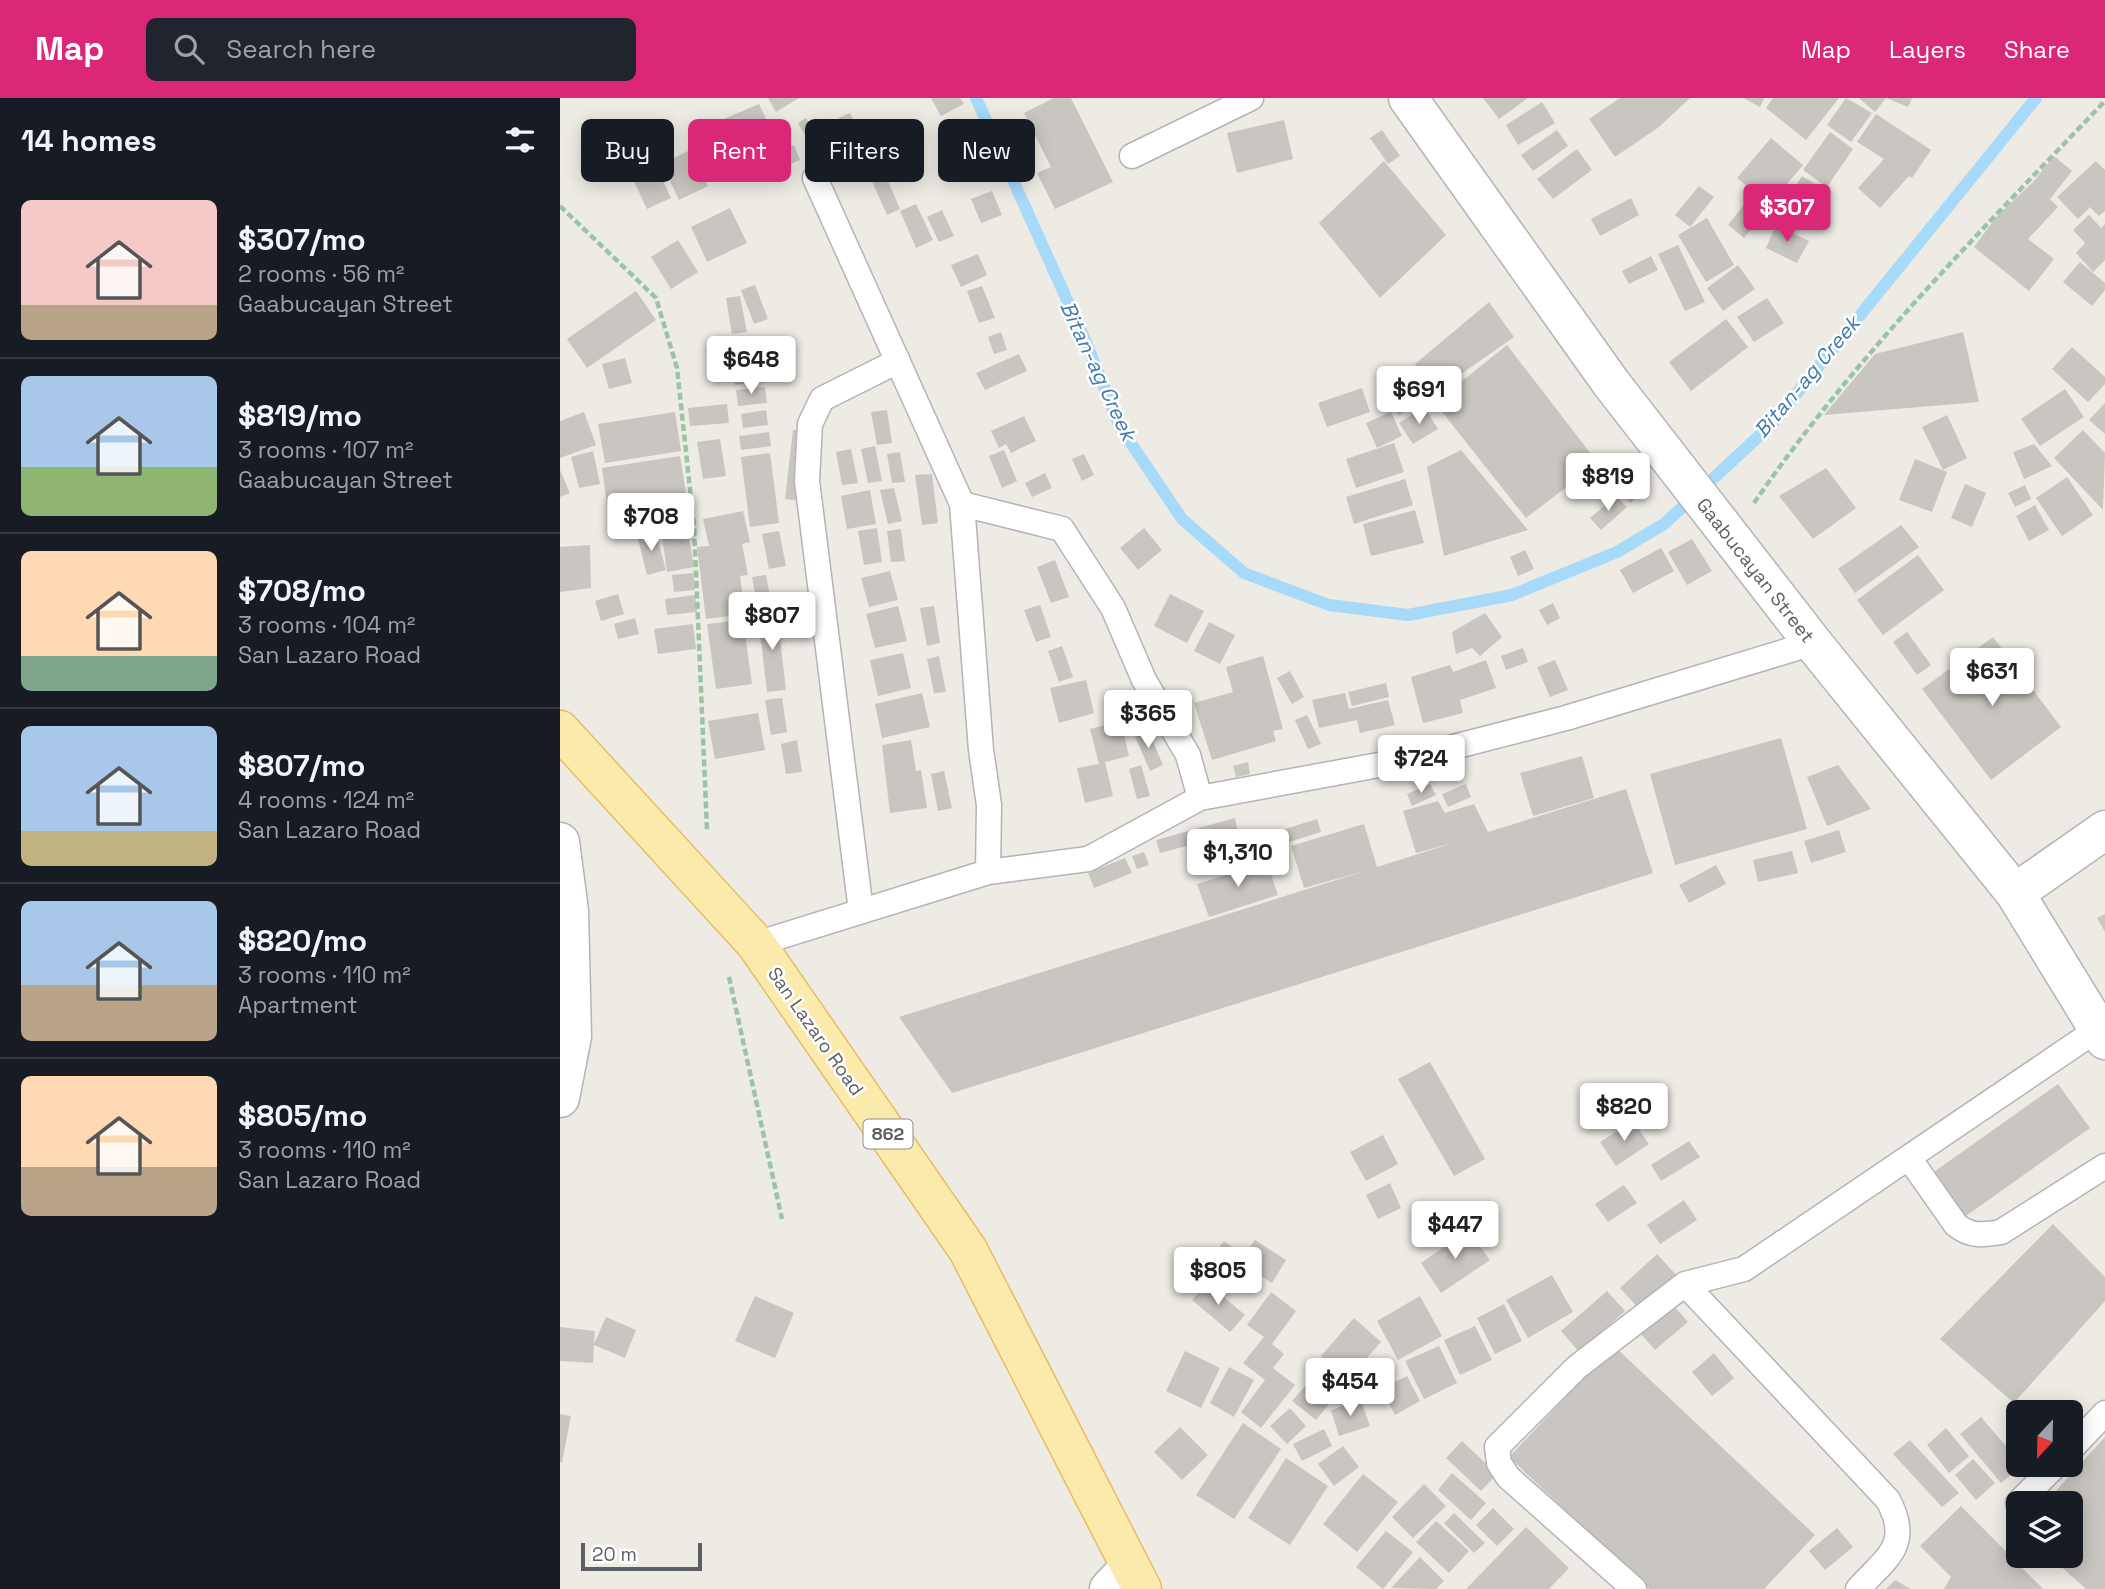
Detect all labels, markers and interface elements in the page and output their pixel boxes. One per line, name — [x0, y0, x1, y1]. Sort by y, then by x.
search box — [146, 18, 636, 81]
text: Map — [35, 28, 104, 70]
icon: search — [170, 30, 208, 68]
text: Search here — [226, 32, 376, 66]
text: Map — [1801, 34, 1851, 65]
text: Layers — [1889, 34, 1966, 65]
text: Share — [2004, 34, 2070, 65]
chip: Buy — [581, 119, 674, 182]
chip: Rent — [688, 119, 791, 182]
chip: Filters — [805, 119, 924, 182]
chip: New — [938, 119, 1035, 182]
text: 14 homes — [21, 121, 157, 160]
icon: filters — [501, 121, 539, 159]
pin: $307 — [1746, 184, 1828, 244]
text: $307 — [1759, 192, 1815, 222]
text: $307/mo — [238, 220, 366, 259]
icon: home — [77, 228, 161, 312]
text: 2 rooms · 56 m² — [238, 259, 404, 289]
text: Gaabucayan Street — [238, 289, 453, 319]
water label: Bitan-ag Creek — [1054, 297, 1144, 447]
water label: Bitan-ag Creek — [1748, 308, 1867, 443]
pin: $648 — [710, 336, 792, 396]
text: $648 — [723, 344, 779, 374]
pin: $691 — [1378, 366, 1460, 426]
text: $691 — [1393, 374, 1445, 404]
text: $819/mo — [238, 396, 362, 435]
icon: home — [77, 404, 161, 488]
text: 3 rooms · 107 m² — [238, 435, 414, 465]
pin: $819 — [1567, 454, 1649, 513]
text: $819 — [1582, 461, 1634, 491]
text: Gaabucayan Street — [238, 465, 453, 495]
street label: Gaabucayan Street — [1691, 493, 1820, 648]
pin: $708 — [610, 494, 692, 553]
text: $708 — [623, 501, 679, 531]
text: $708/mo — [238, 571, 366, 610]
icon: home — [77, 579, 161, 663]
pin: $807 — [731, 592, 813, 652]
text: $807 — [745, 600, 799, 630]
text: 3 rooms · 104 m² — [238, 610, 415, 640]
text: San Lazaro Road — [238, 640, 421, 670]
pin: $631 — [1951, 648, 2033, 708]
text: $631 — [1966, 656, 2018, 686]
pin: $365 — [1107, 690, 1189, 750]
text: $365 — [1120, 698, 1176, 728]
pin: $724 — [1380, 736, 1462, 795]
text: $724 — [1394, 743, 1448, 773]
text: $807/mo — [238, 746, 365, 785]
icon: home — [77, 754, 161, 838]
text: 4 rooms · 124 m² — [238, 785, 414, 815]
text: San Lazaro Road — [238, 815, 421, 845]
pin: $1,310 — [1181, 830, 1295, 889]
text: $1,310 — [1203, 837, 1273, 867]
text: $820/mo — [238, 921, 367, 960]
icon: home — [77, 929, 161, 1013]
text: 3 rooms · 110 m² — [238, 960, 411, 990]
street label: San Lazaro Road — [762, 962, 869, 1100]
text: Apartment — [238, 990, 358, 1020]
pin: $820 — [1583, 1084, 1665, 1143]
text: $820 — [1596, 1091, 1652, 1121]
text: $805/mo — [238, 1096, 367, 1135]
icon: home — [77, 1104, 161, 1188]
road number: 862 — [864, 1119, 912, 1148]
text: 3 rooms · 110 m² — [238, 1135, 411, 1165]
text: San Lazaro Road — [238, 1165, 421, 1195]
pin: $447 — [1414, 1202, 1496, 1261]
text: $447 — [1428, 1209, 1482, 1239]
pin: $805 — [1177, 1248, 1259, 1307]
text: $805 — [1190, 1255, 1246, 1285]
pin: $454 — [1309, 1358, 1391, 1418]
text: $454 — [1322, 1366, 1379, 1396]
north arrow — [2006, 1400, 2082, 1477]
map controls — [2006, 1400, 2083, 1568]
button: layers — [2006, 1491, 2083, 1568]
scale bar — [581, 1540, 702, 1572]
text: 20 m — [592, 1542, 637, 1567]

